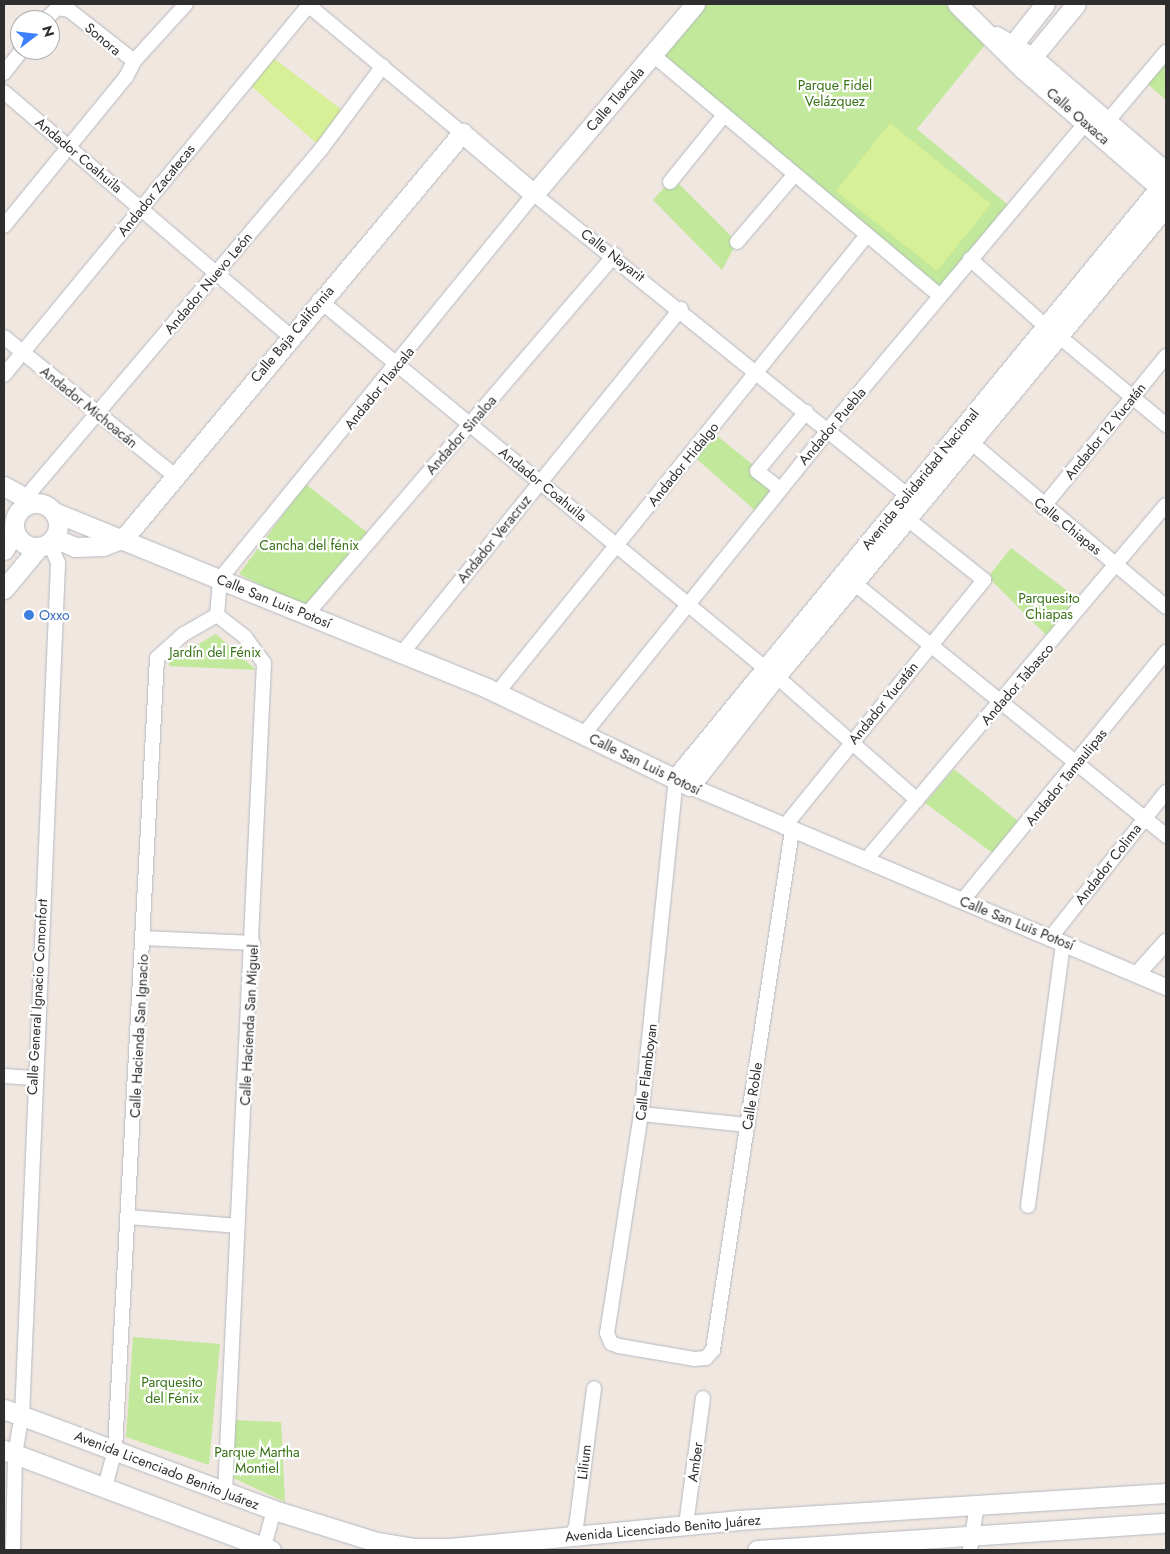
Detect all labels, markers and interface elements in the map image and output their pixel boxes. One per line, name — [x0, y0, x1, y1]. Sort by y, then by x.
north arrow — [10, 10, 60, 60]
street label: Sonora — [82, 19, 124, 59]
text: N — [37, 23, 60, 39]
street label: Calle Tlaxcala — [583, 63, 647, 135]
park label: Parque Fidel Velázquez — [798, 77, 872, 110]
street label: Calle Oaxaca — [1043, 84, 1113, 148]
street label: Andador Coahuila — [32, 114, 126, 196]
street label: Andador Zacatecas — [114, 141, 198, 239]
street label: Calle Nayarit — [578, 225, 648, 285]
street label: Andador Nuevo León — [161, 229, 255, 337]
street label: Calle Baja California — [247, 282, 337, 386]
street label: Andador Tlaxcala — [341, 343, 417, 433]
street label: Andador Michoacán — [37, 363, 141, 451]
street label: Andador 12 Yucatán — [1061, 379, 1149, 483]
street label: Andador Puebla — [795, 384, 869, 468]
street label: Andador Sinaloa — [422, 392, 500, 478]
street label: Avenida Solidaridad Nacional — [858, 405, 982, 553]
street label: Andador Hidalgo — [644, 419, 722, 509]
street label: Andador Coahuila — [496, 443, 590, 525]
street label: Andador Veracruz — [453, 492, 535, 586]
street label: Calle Chiapas — [1031, 494, 1105, 558]
park label: Cancha del fénix — [259, 537, 359, 553]
street label: Calle San Luis Potosí — [214, 570, 334, 632]
park label: Parquesito Chiapas — [1018, 590, 1080, 622]
place label: Oxxo — [39, 607, 70, 623]
marker: Oxxo — [23, 609, 35, 621]
street label: Andador Tabasco — [977, 640, 1057, 728]
park label: Jardín del Fénix — [169, 644, 261, 660]
street label: Andador Yucatán — [845, 658, 921, 748]
street label: Andador Tamaulipas — [1022, 725, 1110, 829]
street label: Calle San Luis Potosí — [586, 730, 704, 798]
street label: Andador Colima — [1071, 820, 1145, 908]
street label: Calle San Luis Potosí — [957, 892, 1077, 954]
street label: Calle General Ignacio Comonfort — [23, 899, 51, 1095]
street label: Calle Hacienda San Miguel — [236, 944, 262, 1106]
street label: Calle Hacienda San Ignacio — [126, 954, 152, 1118]
street label: Calle Flamboyan — [632, 1022, 660, 1122]
street label: Calle Roble — [738, 1061, 766, 1131]
park label: Parquesito del Fénix — [141, 1374, 203, 1406]
street label: Avenida Licenciado Benito Juárez — [72, 1427, 262, 1513]
street label: Amber — [684, 1441, 706, 1483]
park label: Parque Martha Montiel — [214, 1444, 300, 1476]
street label: Lilium — [574, 1444, 594, 1480]
street label: Avenida Licenciado Benito Juárez — [564, 1511, 762, 1545]

